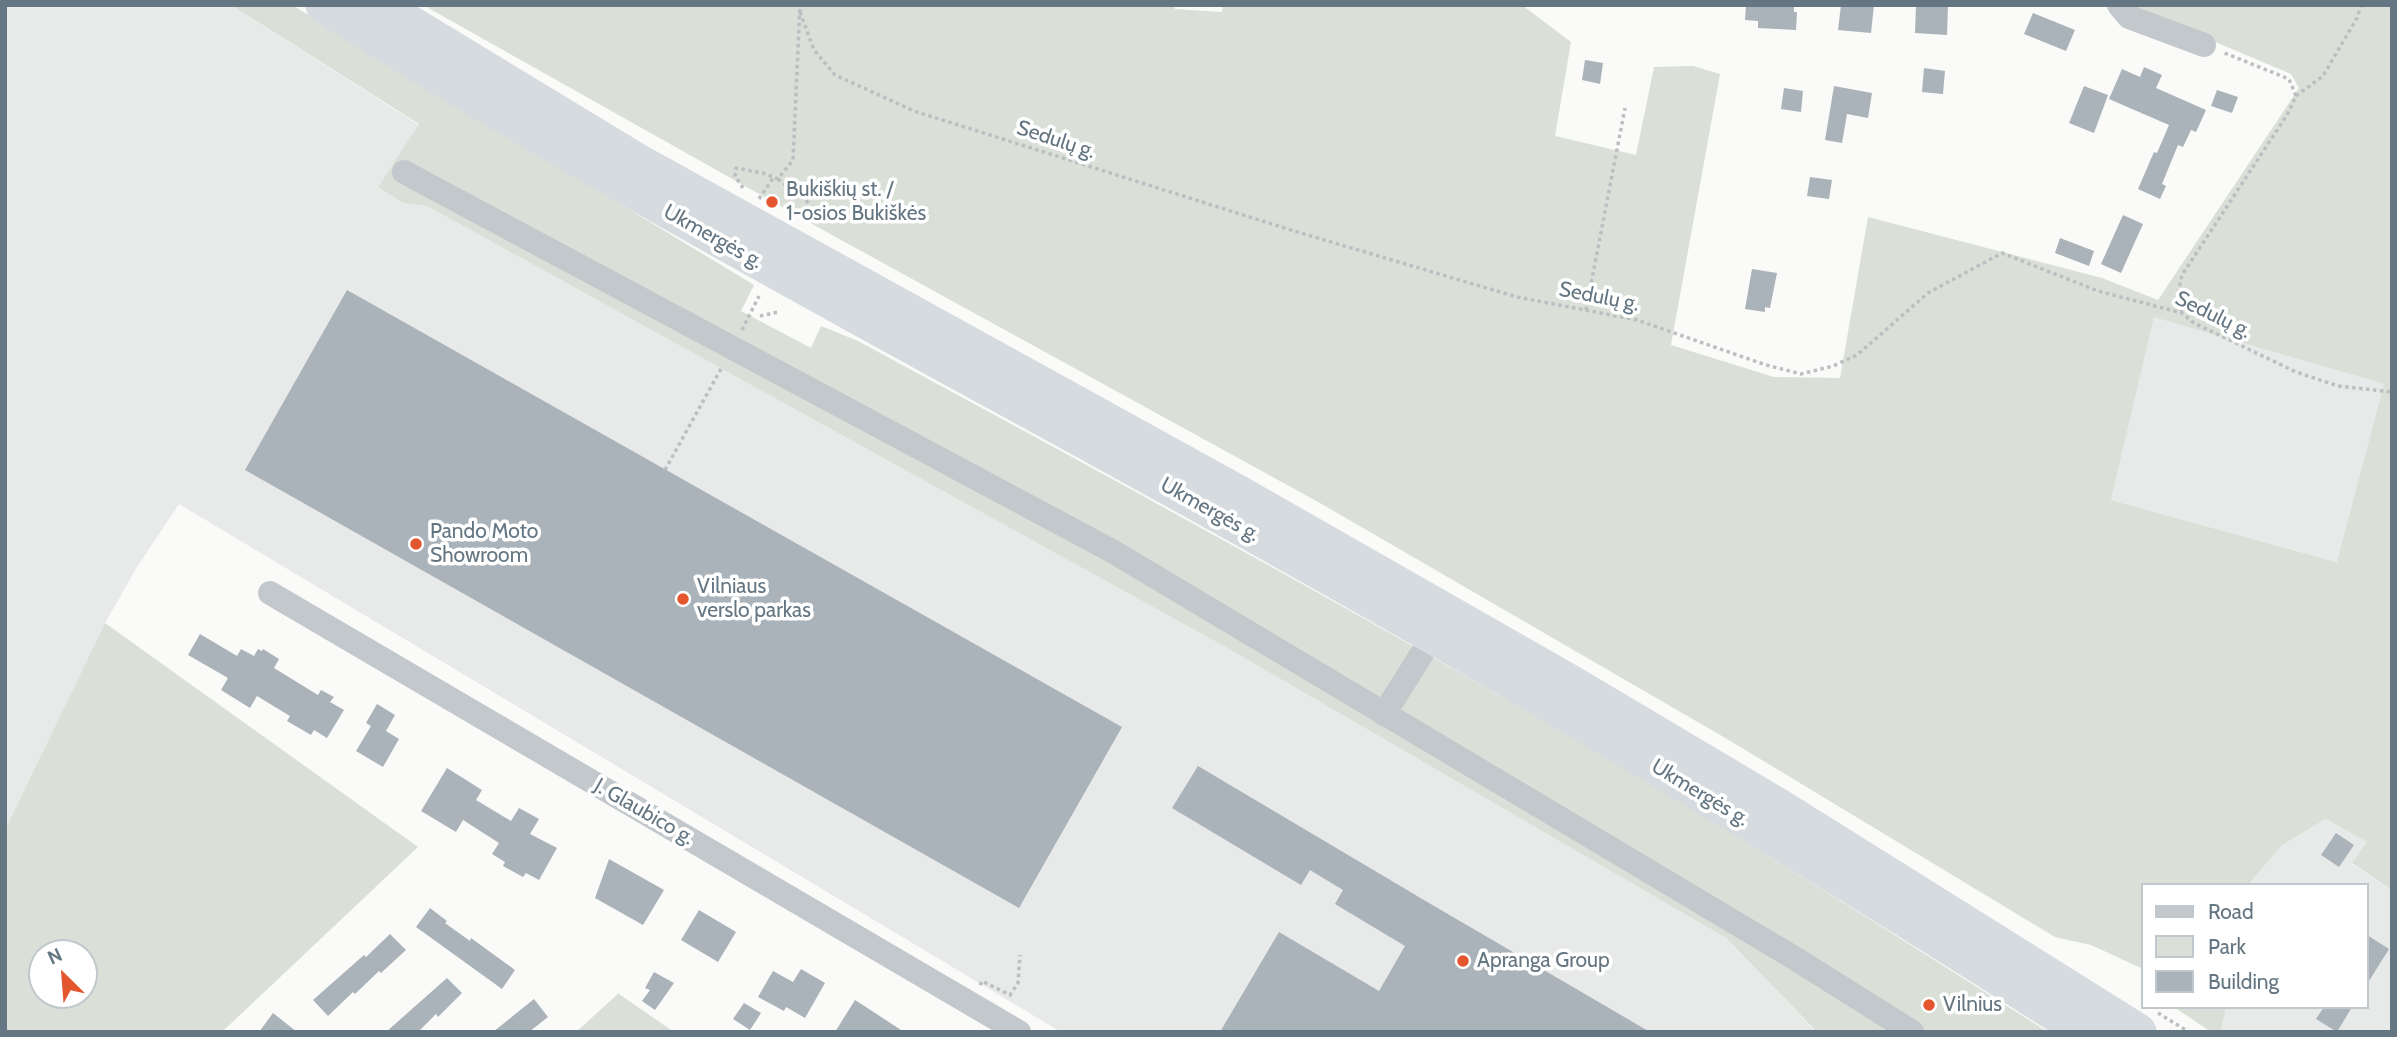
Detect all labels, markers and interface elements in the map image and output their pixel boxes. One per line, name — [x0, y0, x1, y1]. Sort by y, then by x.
street label: Sedulų g. — [1014, 115, 1098, 165]
place label: Bukiškių st. / 1-osios Bukiškės — [786, 177, 926, 227]
marker: Bukiškių st. / 1-osios Bukiškės — [764, 194, 780, 210]
street label: Ukmergės g. — [659, 199, 767, 275]
street label: Sedulų g. — [1557, 277, 1641, 317]
street label: Sedulų g. — [2171, 286, 2255, 344]
street label: Ukmergės g. — [1156, 472, 1264, 548]
place label: Pando Moto Showroom — [430, 519, 538, 569]
marker: Pando Moto Showroom — [408, 536, 424, 552]
place label: Vilniaus verslo parkas — [697, 574, 811, 624]
marker: Vilniaus verslo parkas — [675, 591, 691, 607]
street label: Ukmergės g. — [1647, 754, 1753, 832]
street label: J. Glaubico g. — [590, 773, 698, 851]
legend — [2142, 883, 2369, 1009]
text: Road — [2208, 899, 2254, 924]
text: Park — [2208, 934, 2246, 959]
north arrow — [28, 939, 98, 1009]
text: N — [44, 943, 66, 970]
place label: Apranga Group — [1477, 948, 1610, 974]
marker: Apranga Group — [1455, 953, 1471, 969]
text: Building — [2208, 969, 2279, 994]
place label: Vilnius — [1943, 992, 2002, 1018]
marker: Vilnius — [1921, 997, 1937, 1013]

